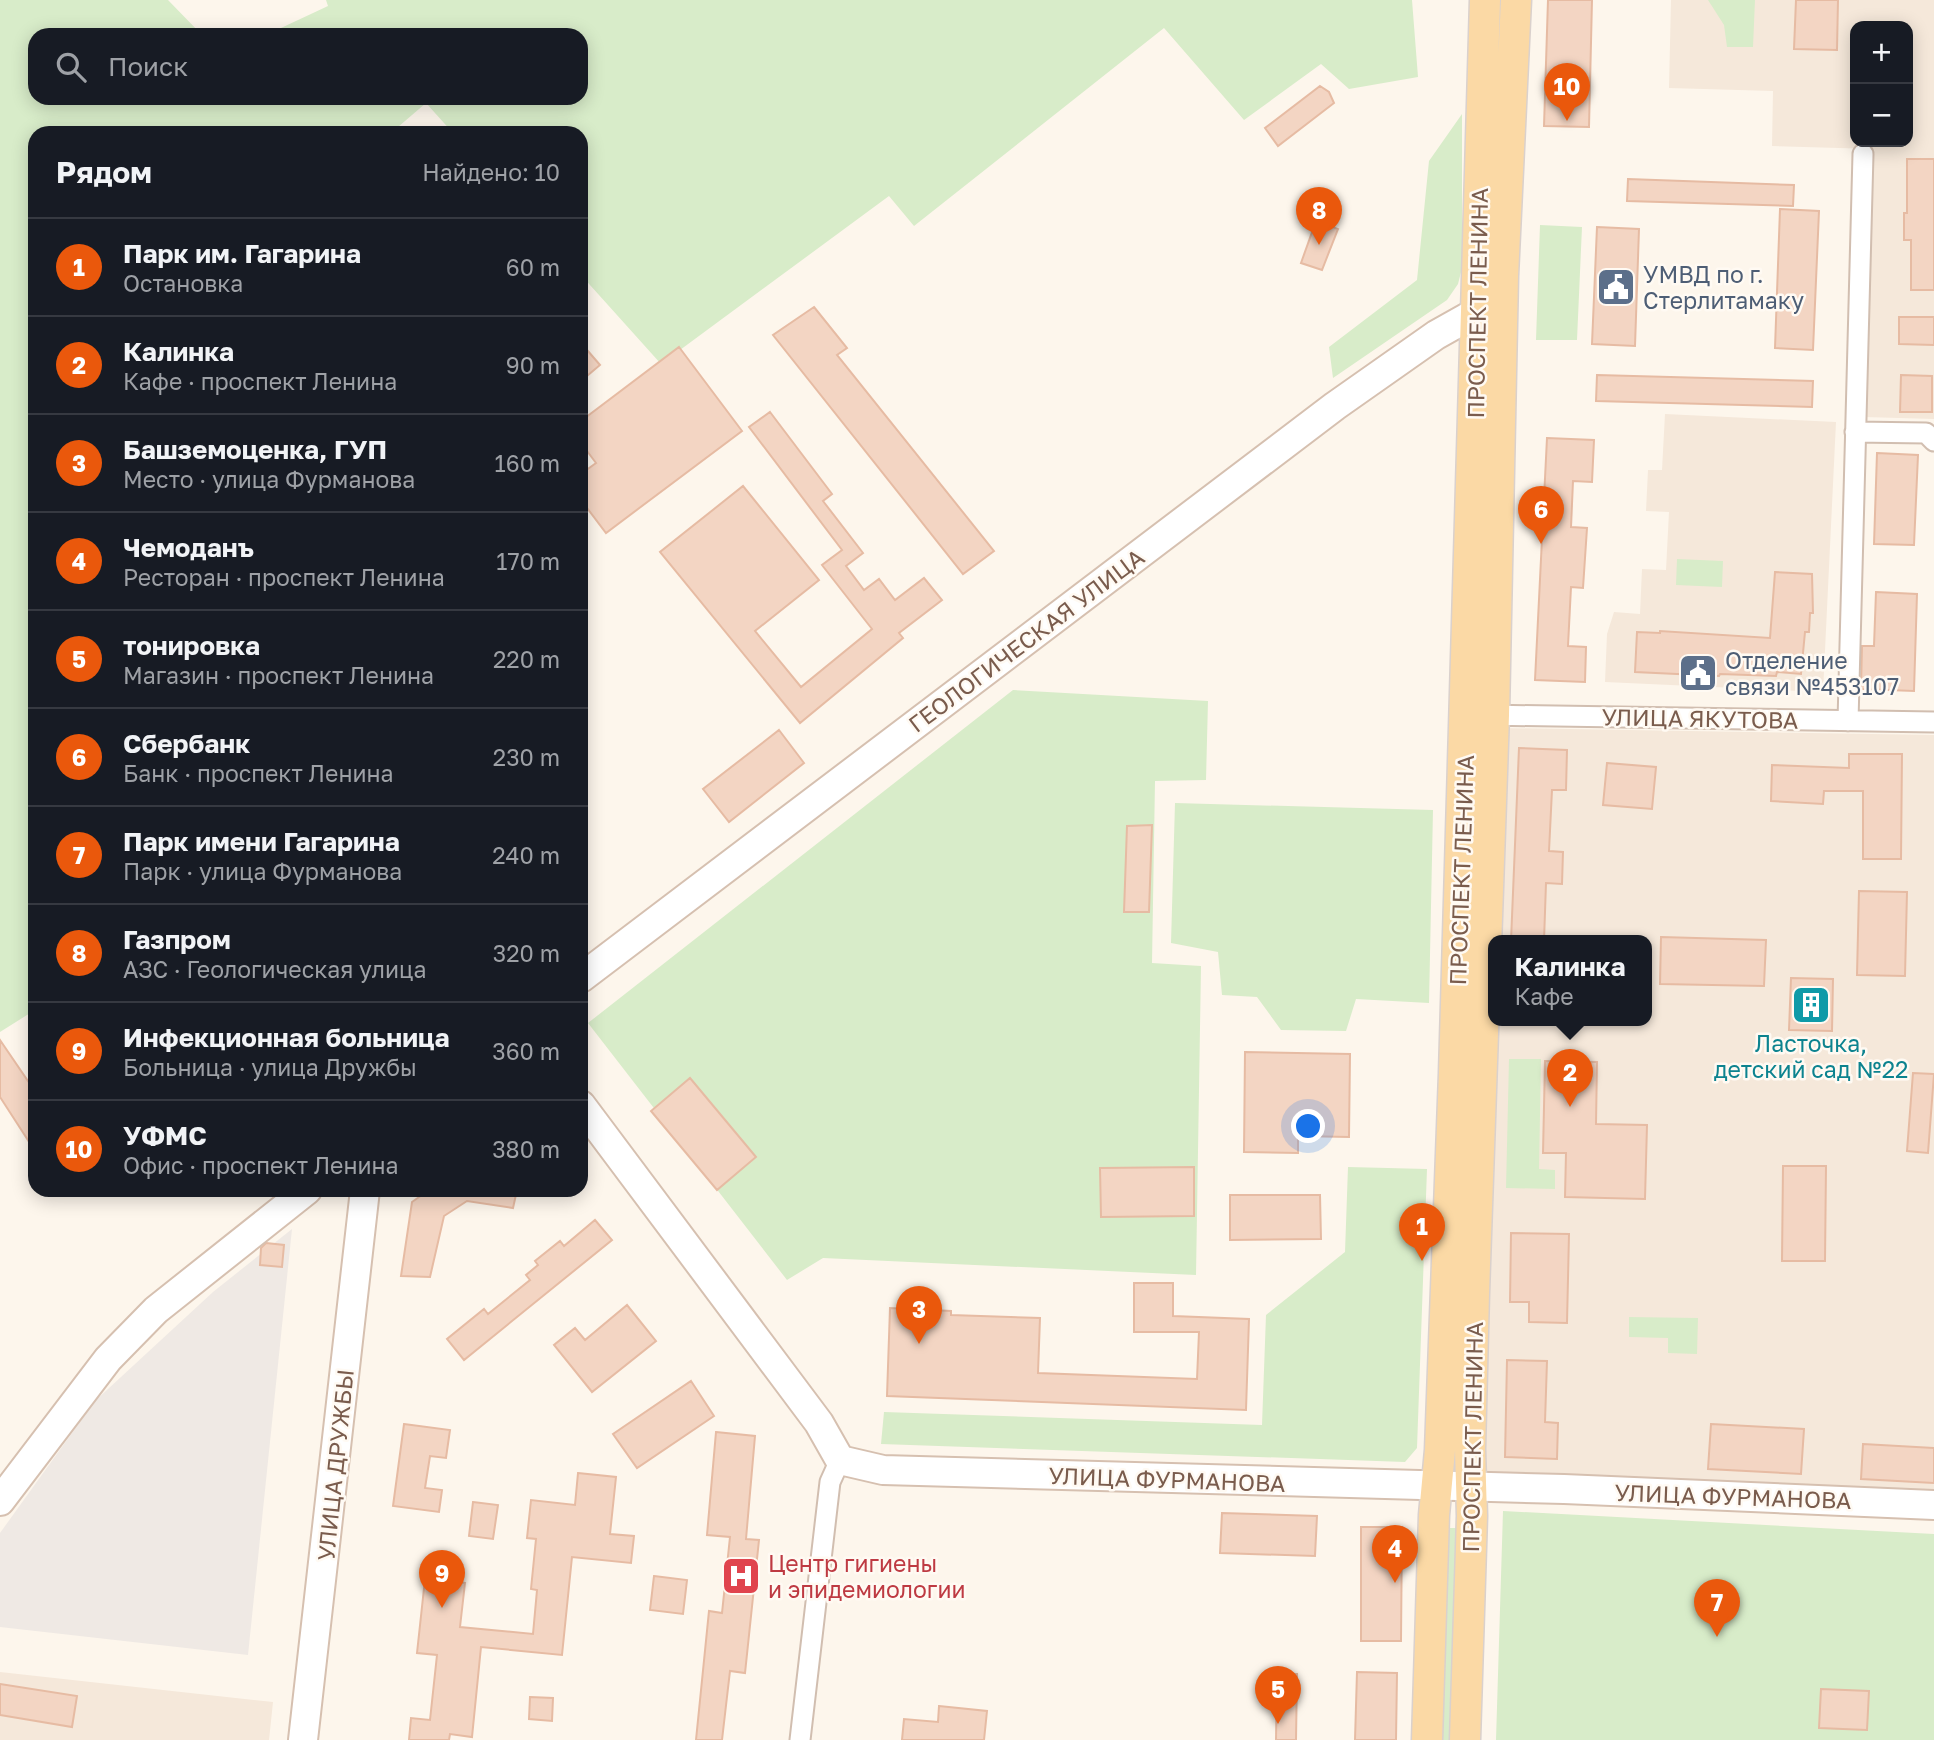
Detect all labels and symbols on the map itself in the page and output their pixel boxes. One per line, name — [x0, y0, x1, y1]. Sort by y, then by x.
pin: 10 — [1544, 63, 1590, 121]
pin: 8 — [1296, 187, 1342, 245]
street label: ПРОСПЕКТ ЛЕНИНА — [1461, 187, 1493, 419]
place label: УМВД по г. Стерлитамаку — [1643, 260, 1804, 314]
public building icon: УМВД по г. Стерлитамаку — [1595, 266, 1637, 308]
pin: 6 — [1518, 486, 1564, 544]
street label: ГЕОЛОГИЧЕСКАЯ УЛИЦА — [903, 542, 1149, 738]
place label: Отделение связи №453107 — [1725, 646, 1899, 700]
public building icon: Отделение связи №453107 — [1677, 652, 1719, 694]
street label: УЛИЦА ЯКУТОВА — [1601, 702, 1799, 734]
street label: ПРОСПЕКТ ЛЕНИНА — [1443, 754, 1479, 986]
building icon: Ласточка, детский сад №22 — [1790, 984, 1832, 1026]
place label: Ласточка, детский сад №22 — [1714, 1029, 1908, 1083]
pin: 2 — [1547, 1049, 1593, 1107]
your location — [1291, 1109, 1325, 1143]
pin: 1 — [1399, 1203, 1445, 1261]
pin: 3 — [896, 1286, 942, 1344]
street label: ПРОСПЕКТ ЛЕНИНА — [1456, 1321, 1488, 1553]
street label: УЛИЦА ДРУЖБЫ — [311, 1368, 359, 1562]
street label: УЛИЦА ФУРМАНОВА — [1048, 1461, 1286, 1497]
street label: УЛИЦА ФУРМАНОВА — [1614, 1478, 1852, 1514]
pin: 4 — [1372, 1525, 1418, 1583]
place label: Центр гигиены и эпидемиологии — [768, 1549, 965, 1603]
pin: 9 — [419, 1550, 465, 1608]
hospital icon: Центр гигиены и эпидемиологии — [720, 1555, 762, 1597]
pin: 7 — [1694, 1579, 1740, 1637]
pin: 5 — [1255, 1666, 1301, 1724]

